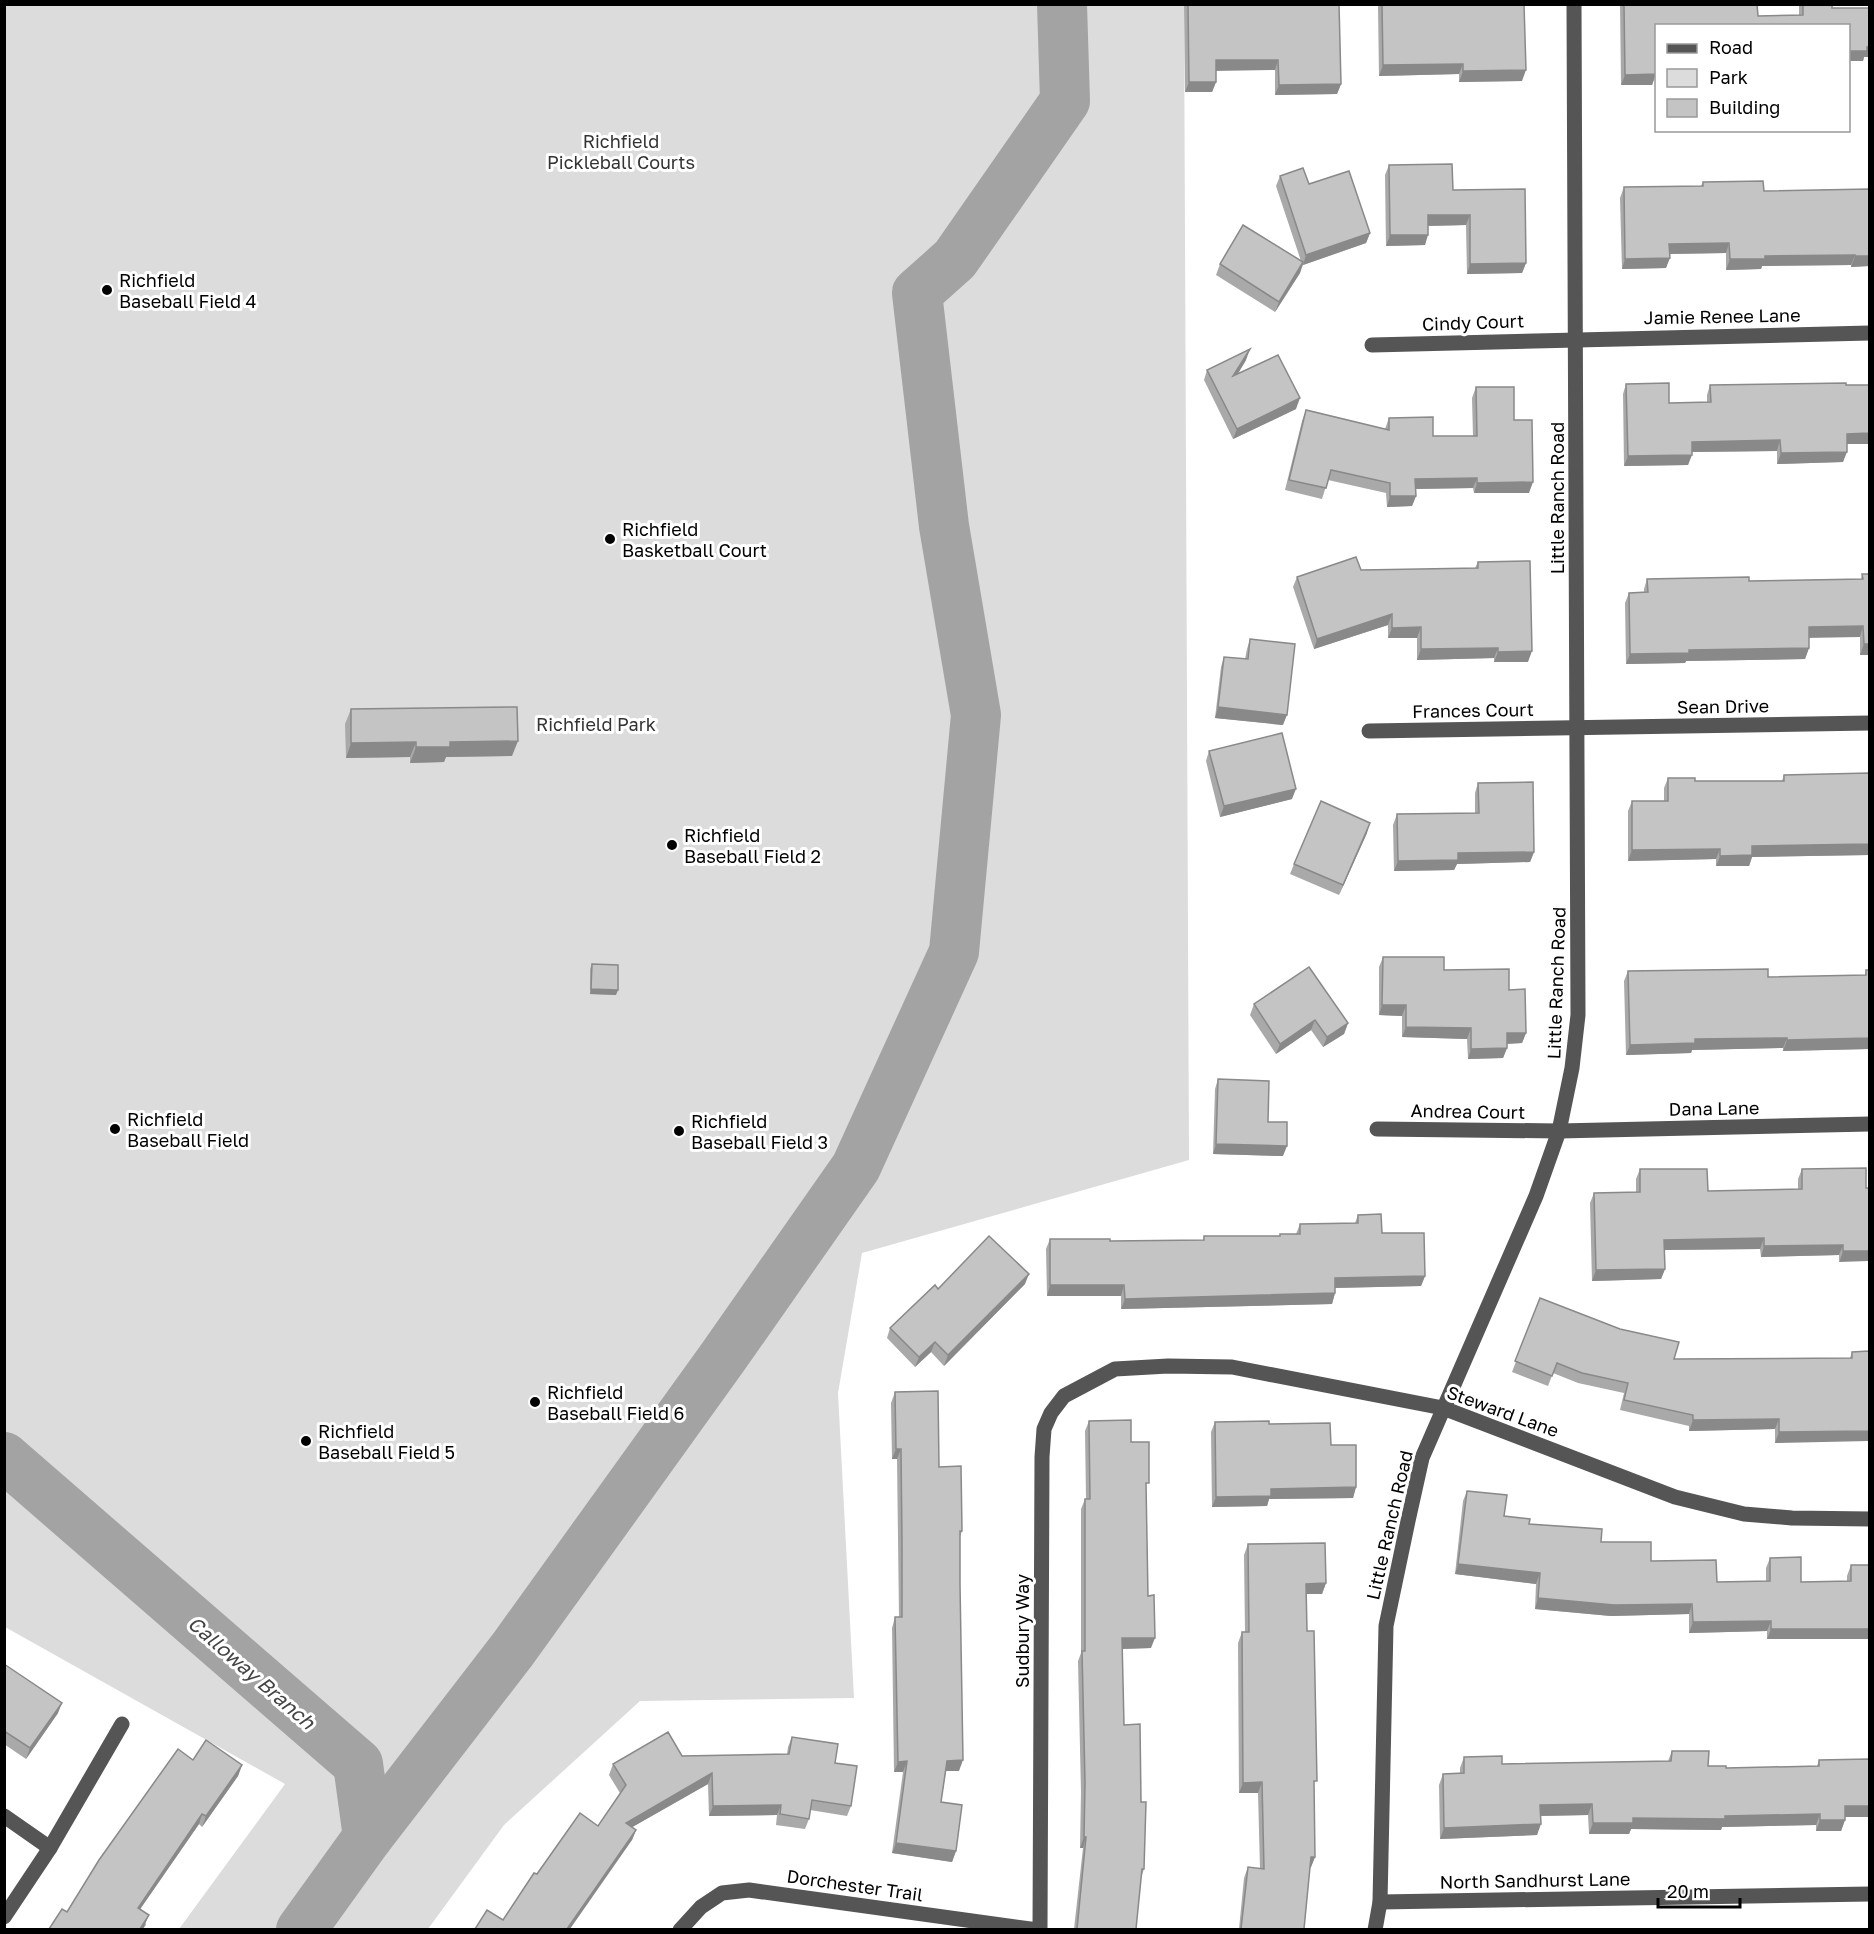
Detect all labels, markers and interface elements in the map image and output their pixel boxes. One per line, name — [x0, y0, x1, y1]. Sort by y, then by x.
legend — [1655, 24, 1850, 132]
text: Road — [1709, 36, 1753, 58]
text: Park — [1709, 66, 1748, 88]
text: Building — [1709, 96, 1780, 118]
park label: Richfield Pickleball Courts — [547, 130, 695, 173]
place label: Richfield Baseball Field 4 — [119, 269, 257, 312]
marker: Richfield Baseball Field 4 — [100, 283, 114, 297]
street label: Jamie Renee Lane — [1643, 304, 1801, 328]
street label: Cindy Court — [1421, 309, 1525, 335]
street label: Little Ranch Road — [1546, 422, 1568, 574]
place label: Richfield Basketball Court — [622, 518, 767, 561]
marker: Richfield Basketball Court — [603, 532, 617, 546]
street label: Sean Drive — [1677, 694, 1769, 718]
street label: Frances Court — [1412, 698, 1534, 722]
park label: Richfield Park — [536, 713, 656, 735]
place label: Richfield Baseball Field 2 — [684, 824, 821, 867]
marker: Richfield Baseball Field 2 — [665, 838, 679, 852]
street label: Little Ranch Road — [1542, 906, 1570, 1060]
street label: Dana Lane — [1668, 1096, 1760, 1120]
street label: Andrea Court — [1410, 1099, 1526, 1123]
place label: Richfield Baseball Field — [127, 1108, 249, 1151]
place label: Richfield Baseball Field 3 — [691, 1110, 828, 1153]
marker: Richfield Baseball Field — [108, 1122, 122, 1136]
marker: Richfield Baseball Field 3 — [672, 1124, 686, 1138]
place label: Richfield Baseball Field 6 — [547, 1381, 684, 1424]
street label: Steward Lane — [1444, 1381, 1562, 1441]
marker: Richfield Baseball Field 6 — [528, 1395, 542, 1409]
place label: Richfield Baseball Field 5 — [318, 1420, 455, 1463]
marker: Richfield Baseball Field 5 — [299, 1434, 313, 1448]
street label: Little Ranch Road — [1361, 1448, 1417, 1602]
street label: Sudbury Way — [1011, 1574, 1033, 1688]
water label: Calloway Branch — [183, 1610, 321, 1735]
street label: Dorchester Trail — [785, 1865, 925, 1905]
street label: North Sandhurst Lane — [1439, 1867, 1631, 1893]
scale bar — [1658, 1871, 1740, 1909]
text: 20 m — [1667, 1880, 1709, 1902]

